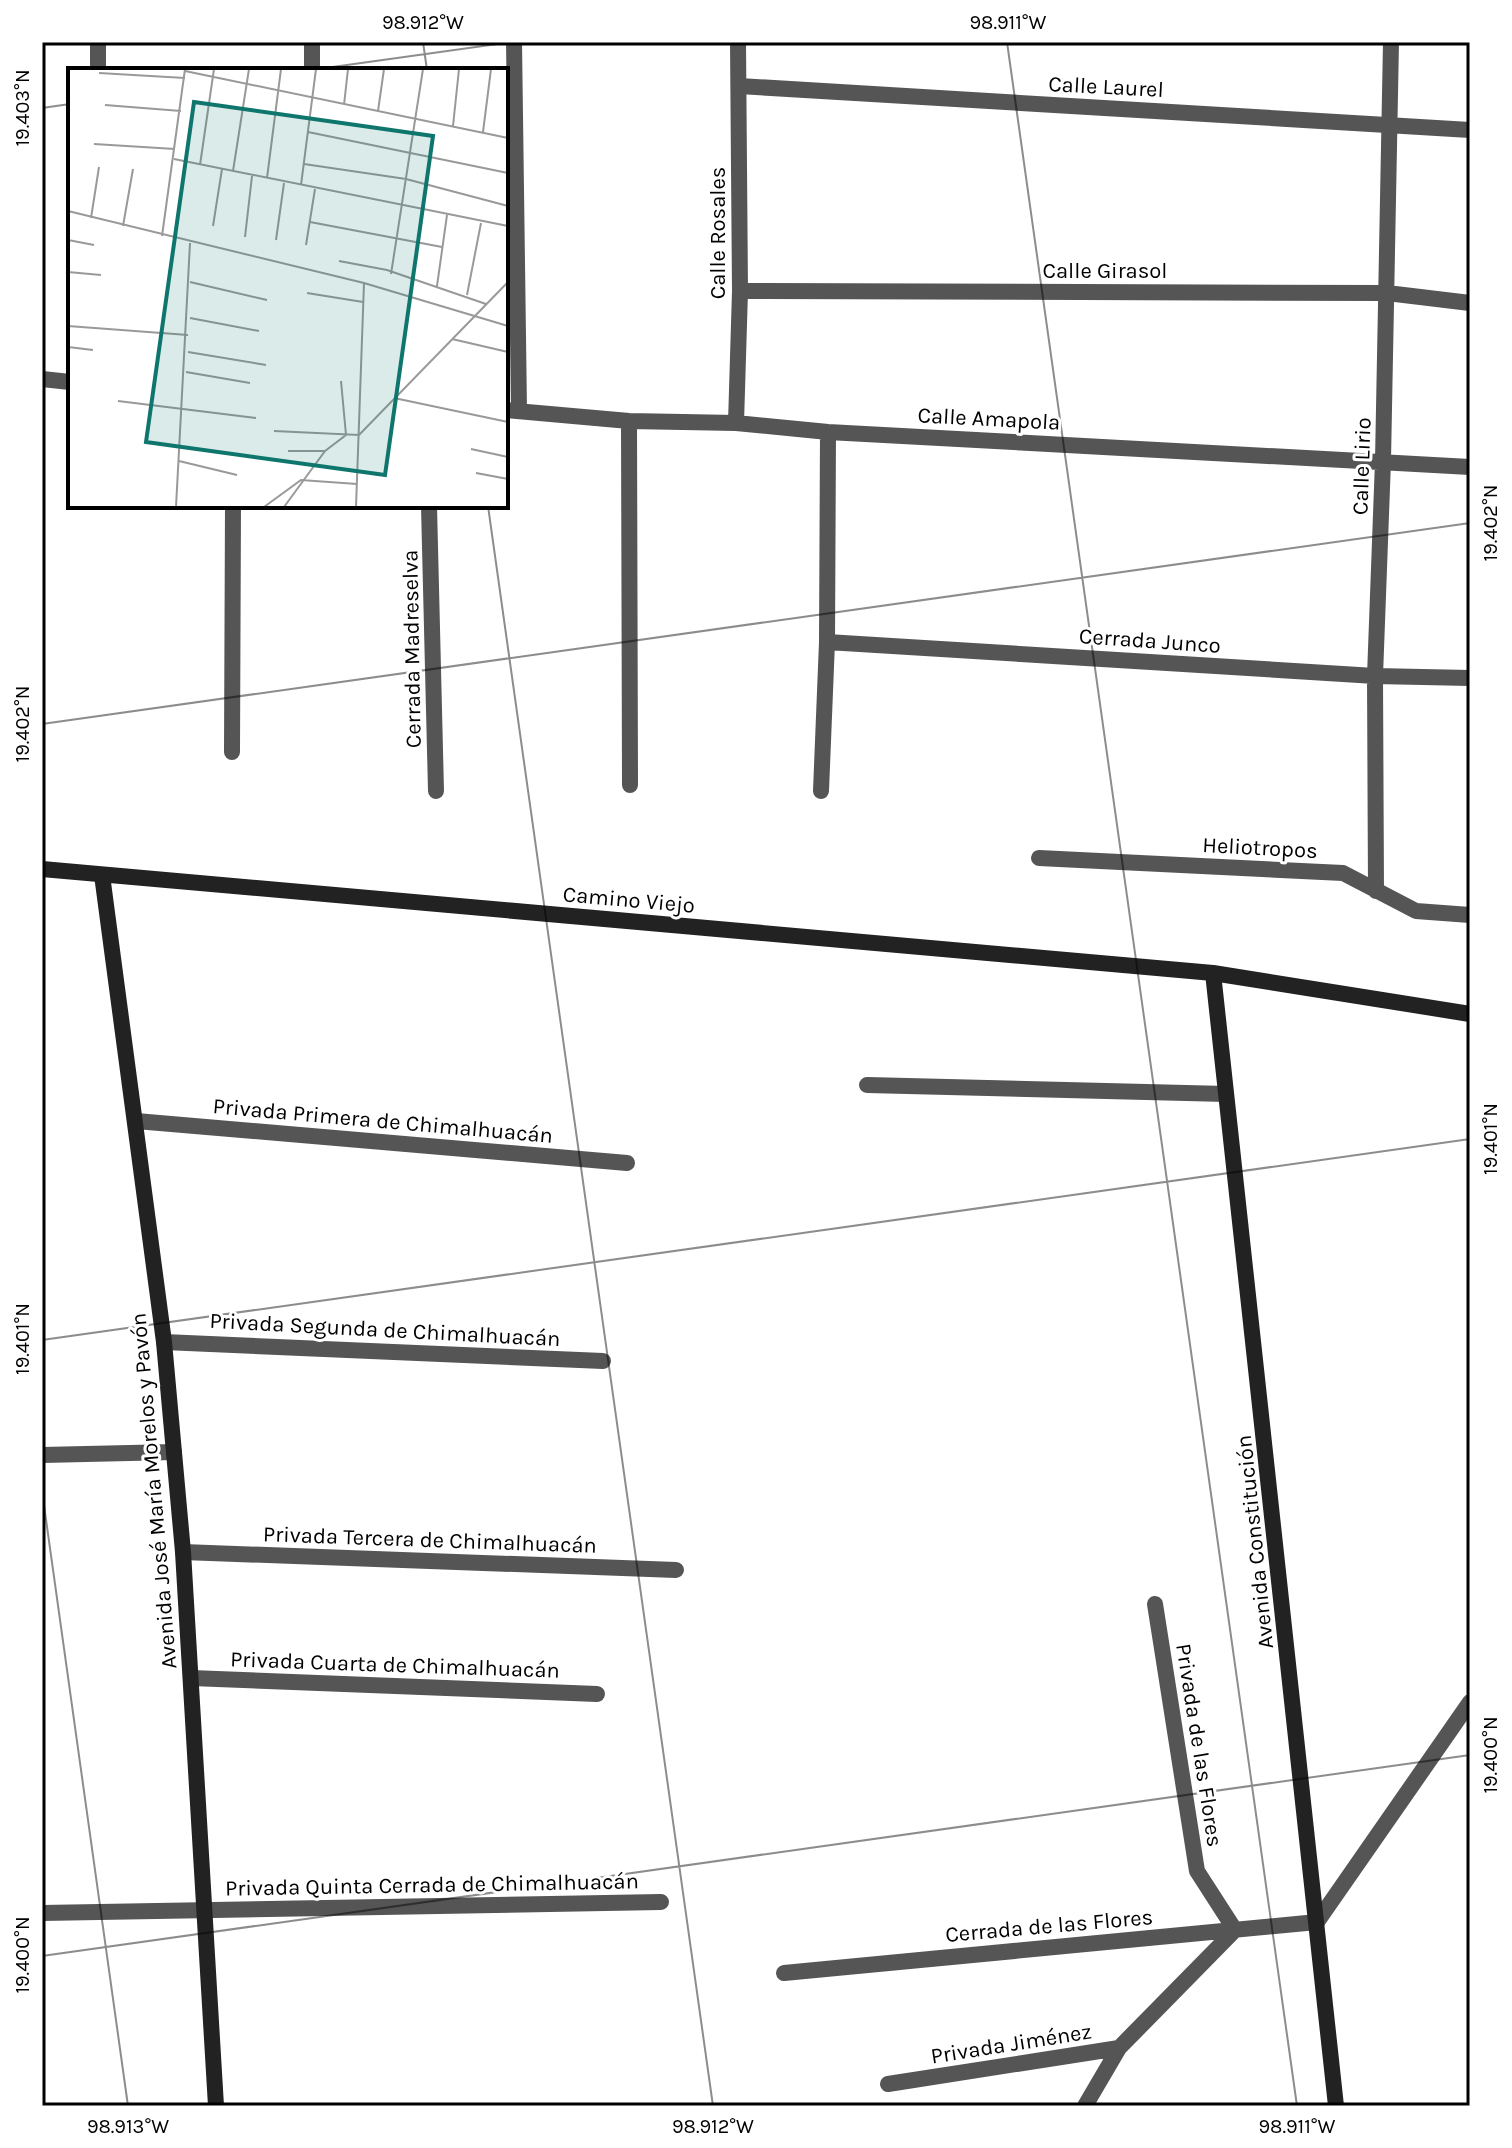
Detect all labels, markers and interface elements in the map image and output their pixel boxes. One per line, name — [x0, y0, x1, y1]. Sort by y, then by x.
text: 98.912°W — [382, 11, 464, 34]
text: 98.911°W — [970, 11, 1047, 34]
inset map — [68, 68, 508, 508]
text: 19.403°N — [11, 69, 34, 147]
street label: Calle Laurel — [1048, 71, 1164, 103]
street label: Calle Rosales — [705, 167, 731, 299]
street label: Calle Girasol — [1043, 258, 1167, 284]
street label: Calle Amapola — [917, 402, 1061, 436]
street label: Calle Lirio — [1347, 417, 1377, 515]
text: 19.402°N — [1479, 485, 1502, 561]
street label: Cerrada Madreselva — [397, 550, 427, 748]
street label: Cerrada Junco — [1078, 623, 1222, 659]
text: 19.402°N — [11, 686, 34, 762]
street label: Heliotropos — [1202, 832, 1318, 864]
street label: Camino Viejo — [562, 881, 696, 919]
street label: Privada Primera de Chimalhuacán — [212, 1093, 554, 1149]
text: 19.401°N — [1479, 1103, 1502, 1175]
text: 19.401°N — [11, 1303, 34, 1375]
street label: Privada Segunda de Chimalhuacán — [209, 1308, 561, 1352]
street label: Avenida José María Morelos y Pavón — [125, 1312, 183, 1670]
street label: Avenida Constitución — [1231, 1434, 1279, 1650]
street label: Privada Tercera de Chimalhuacán — [263, 1521, 597, 1559]
street label: Privada de las Flores — [1170, 1642, 1228, 1849]
street label: Privada Cuarta de Chimalhuacán — [230, 1646, 560, 1684]
text: 19.400°N — [1479, 1716, 1502, 1794]
street label: Privada Quinta Cerrada de Chimalhuacán — [225, 1868, 639, 1902]
street label: Cerrada de las Flores — [944, 1904, 1154, 1948]
text: 19.400°N — [11, 1916, 34, 1994]
street label: Privada Jiménez — [929, 2018, 1093, 2070]
text: 98.913°W — [87, 2115, 169, 2138]
text: 98.912°W — [672, 2115, 754, 2138]
text: 98.911°W — [1259, 2115, 1336, 2138]

